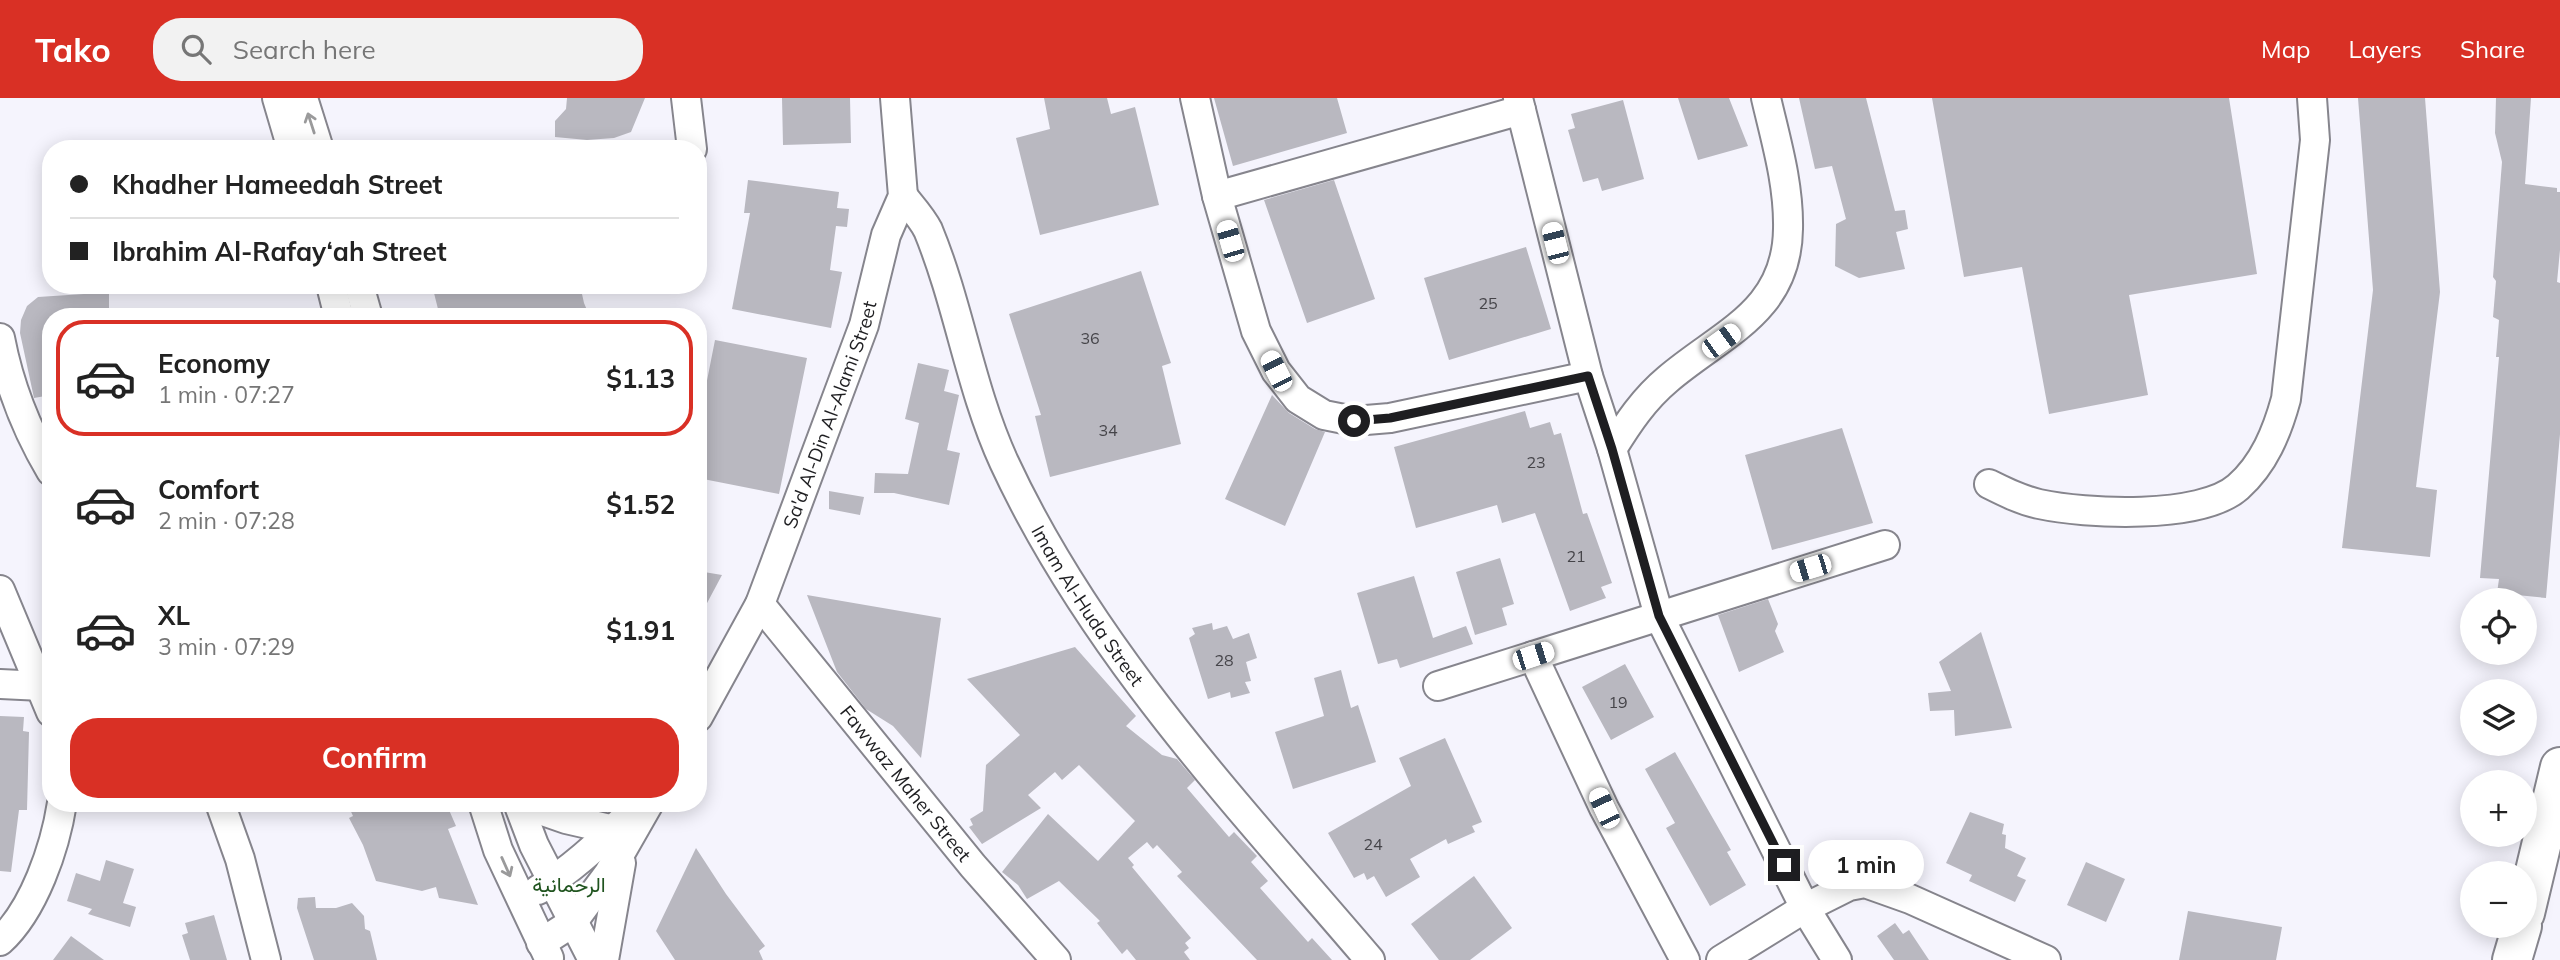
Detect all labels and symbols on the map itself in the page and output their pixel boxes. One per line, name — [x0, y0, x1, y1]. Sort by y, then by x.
one-way arrow — [304, 113, 316, 135]
car — [1215, 218, 1246, 264]
car — [1540, 220, 1571, 266]
house number: 25 — [1478, 293, 1498, 313]
street label: Sa'd Al-Din Al-Alami Street — [777, 298, 882, 531]
car — [1698, 320, 1745, 362]
house number: 36 — [1080, 328, 1100, 348]
car — [1258, 348, 1295, 394]
route start — [1338, 405, 1370, 437]
house number: 34 — [1098, 420, 1118, 440]
house number: 23 — [1526, 452, 1546, 472]
street label: Imam Al-Huda Street — [1026, 521, 1149, 691]
house number: 21 — [1566, 546, 1586, 566]
car — [1787, 552, 1834, 584]
car — [1510, 640, 1557, 672]
house number: 28 — [1214, 650, 1234, 670]
house number: 19 — [1608, 692, 1628, 712]
street label: Fawwaz Maher Street — [835, 700, 977, 867]
car — [1586, 785, 1623, 831]
house number: 24 — [1363, 834, 1383, 854]
callout: 1 min — [1809, 840, 1924, 890]
route end — [1768, 849, 1800, 881]
one-way arrow — [500, 856, 513, 878]
district label: الرحمانية — [532, 871, 606, 898]

